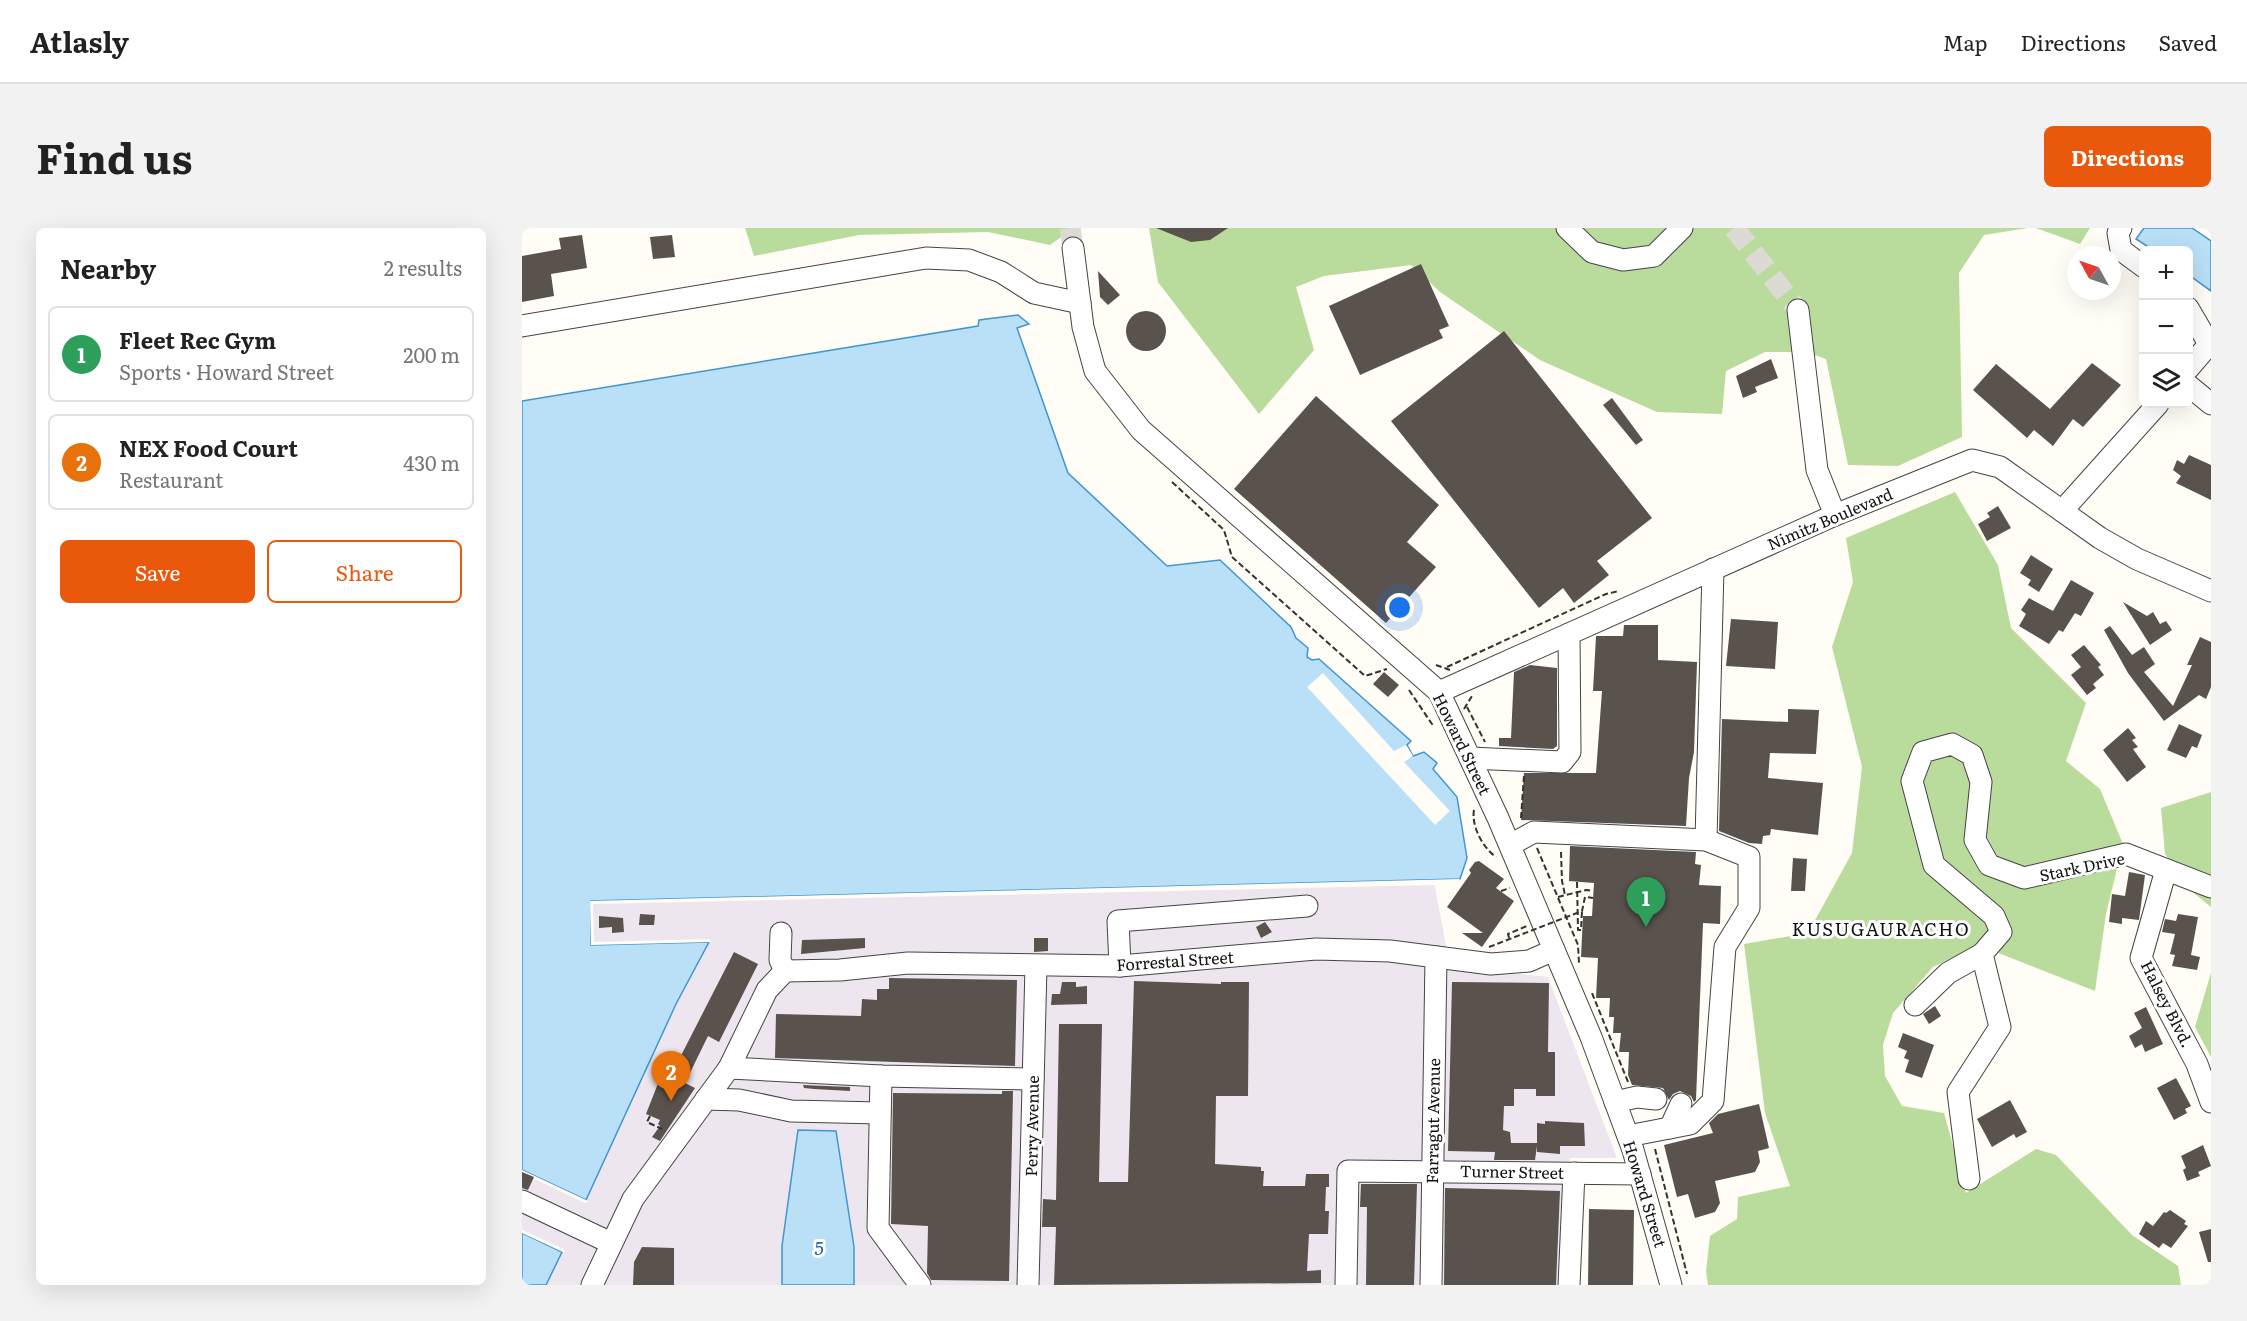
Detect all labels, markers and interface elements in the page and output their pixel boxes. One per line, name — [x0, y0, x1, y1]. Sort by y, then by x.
text: Atlasly — [30, 20, 129, 62]
text: Map — [1943, 26, 1988, 57]
text: Directions — [2021, 26, 2126, 57]
text: Saved — [2159, 26, 2217, 57]
text: Find us — [36, 125, 193, 187]
button: Directions — [2044, 126, 2211, 187]
north arrow — [2067, 246, 2121, 300]
map controls — [2139, 246, 2193, 408]
button: + — [2139, 246, 2193, 300]
text: Nearby — [60, 248, 156, 287]
text: 2 results — [384, 252, 462, 282]
button: − — [2139, 300, 2193, 354]
text: Fleet Rec Gym — [119, 323, 276, 356]
text: 1 — [77, 339, 86, 369]
text: 200 m — [403, 339, 460, 369]
button: layers — [2139, 354, 2193, 408]
text: Sports · Howard Street — [119, 356, 334, 386]
text: NEX Food Court — [119, 431, 298, 464]
text: 2 — [76, 447, 87, 477]
text: 430 m — [403, 447, 460, 477]
text: Restaurant — [119, 464, 223, 494]
street label: Nimitz Boulevard — [1763, 481, 1896, 555]
button: Save — [60, 540, 255, 603]
button: Share — [267, 540, 462, 603]
your location — [1385, 593, 1414, 622]
street label: Howard Street — [1428, 689, 1498, 799]
street label: Stark Drive — [2037, 845, 2127, 887]
pin: 1 — [1626, 878, 1666, 927]
district label: KUSUGAURACHO — [1792, 915, 1970, 942]
street label: Forrestal Street — [1115, 944, 1235, 976]
street label: Halsey Blvd. — [2136, 956, 2200, 1051]
pin: 2 — [652, 1052, 690, 1101]
street label: Farragut Avenue — [1419, 1058, 1445, 1184]
street label: Perry Avenue — [1018, 1075, 1044, 1177]
street label: Howard Street — [1618, 1137, 1674, 1251]
street label: Turner Street — [1460, 1158, 1565, 1184]
water label: 5 — [814, 1234, 824, 1261]

